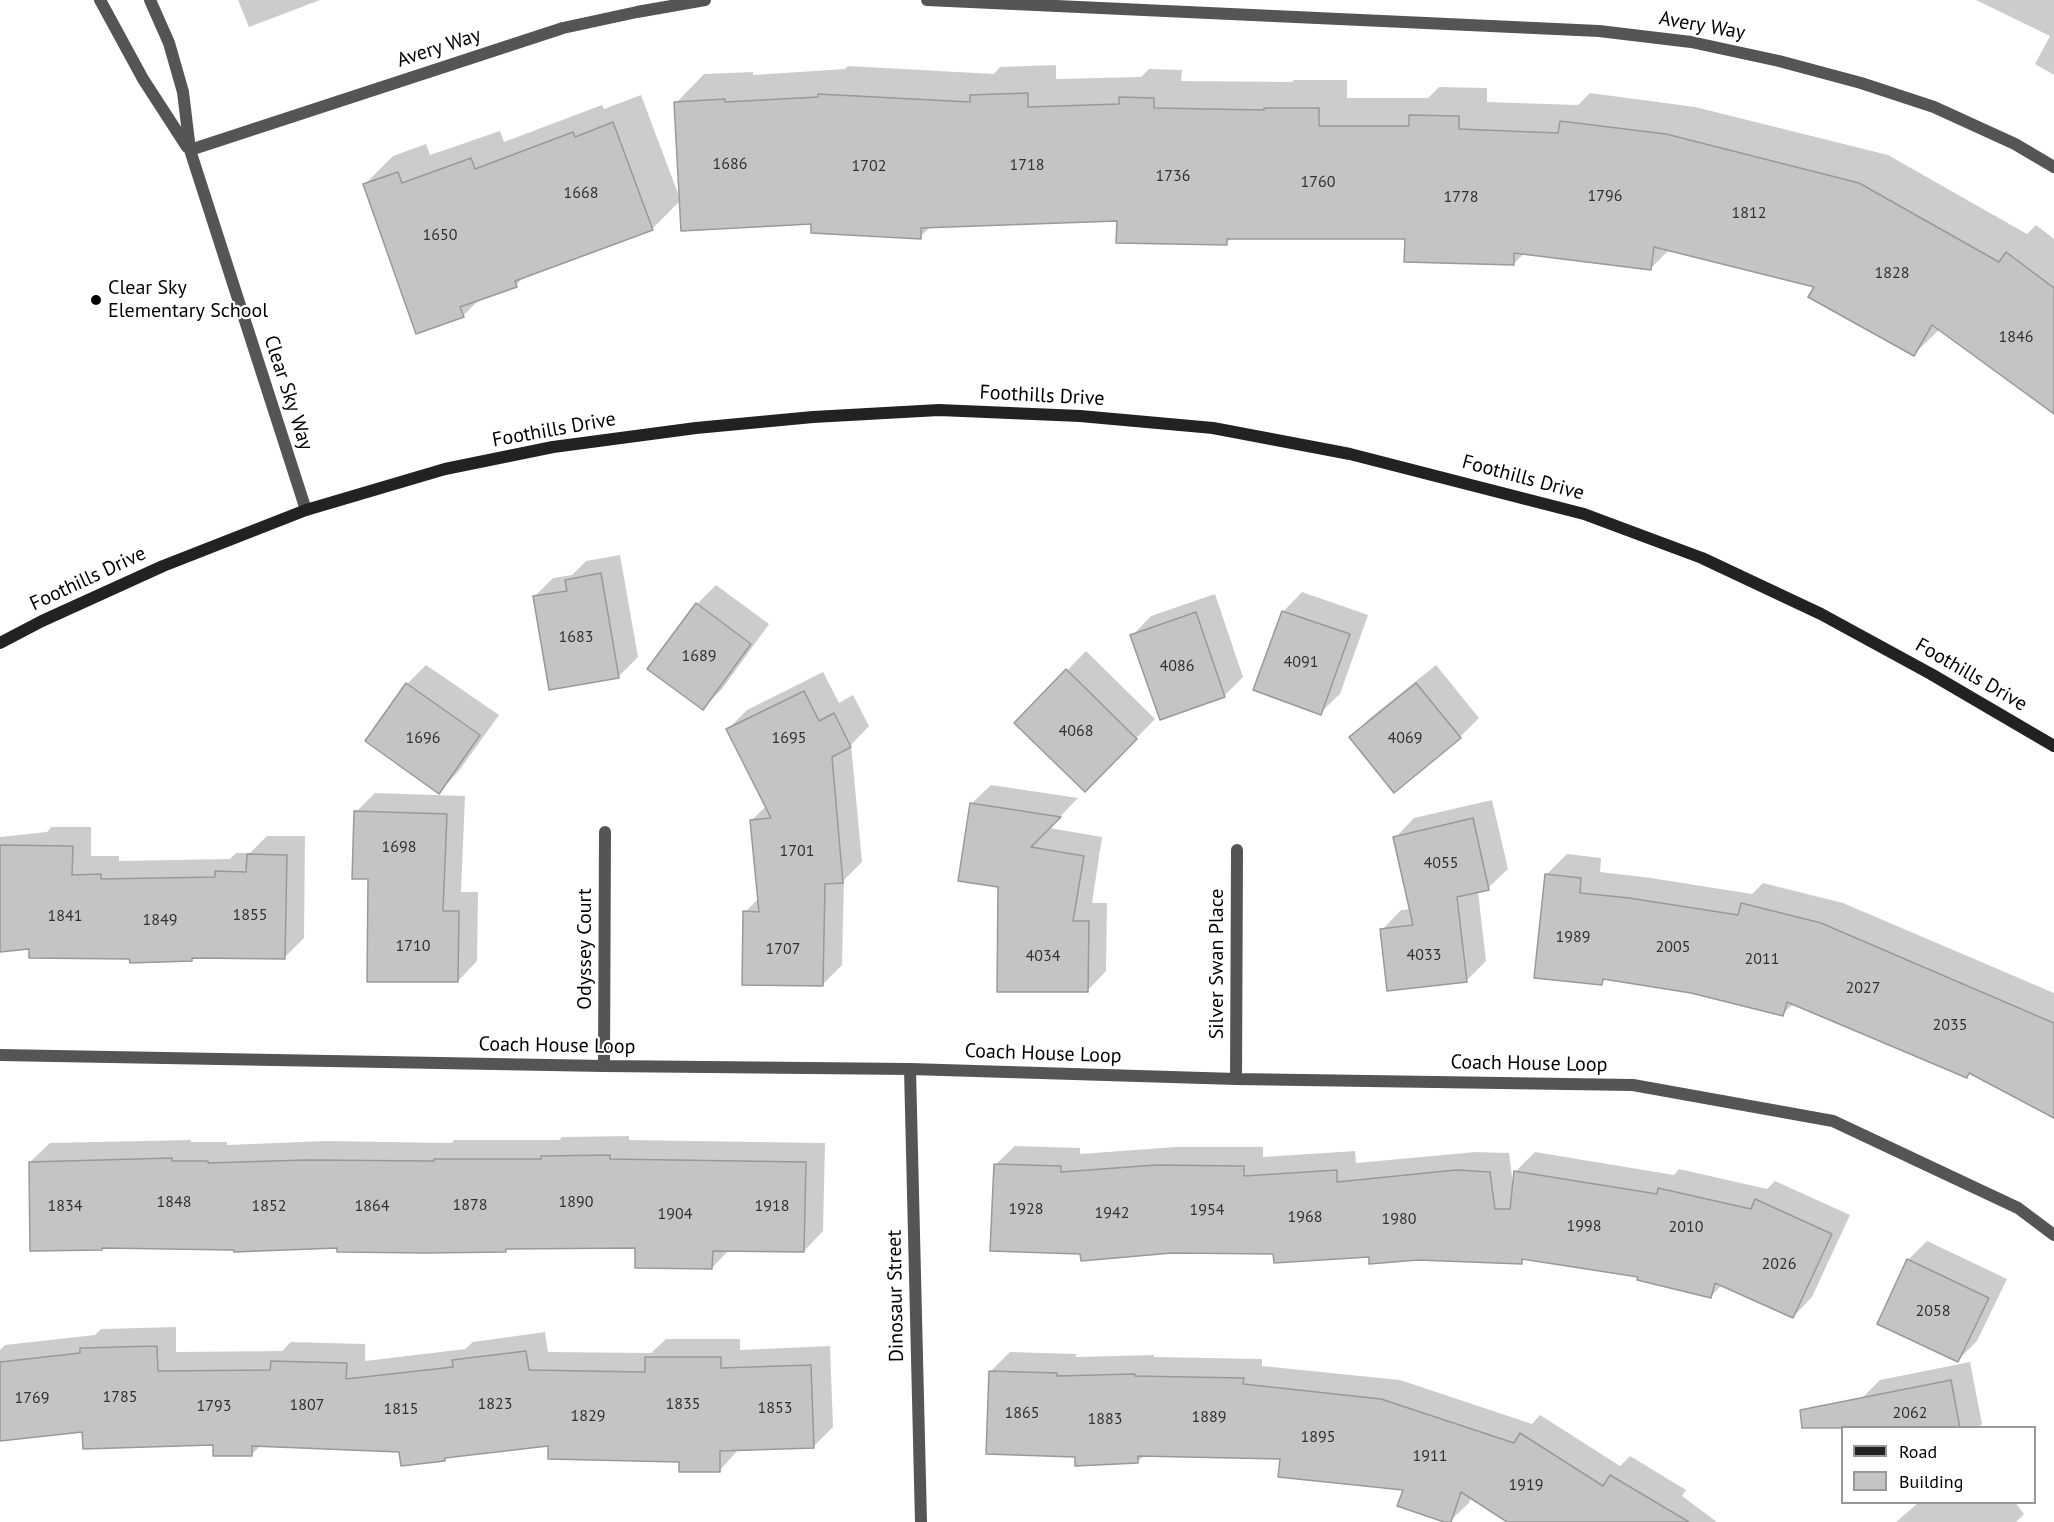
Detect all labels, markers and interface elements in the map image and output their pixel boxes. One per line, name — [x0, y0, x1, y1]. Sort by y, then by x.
street label: Avery Way — [1657, 7, 1747, 45]
street label: Avery Way — [394, 23, 484, 73]
house number: 1686 — [713, 154, 747, 174]
house number: 1718 — [1010, 155, 1044, 175]
house number: 1702 — [852, 156, 886, 176]
house number: 1736 — [1156, 166, 1190, 186]
house number: 1760 — [1301, 172, 1335, 192]
house number: 1668 — [564, 183, 598, 203]
house number: 1796 — [1588, 186, 1622, 206]
house number: 1778 — [1444, 187, 1478, 207]
house number: 1812 — [1732, 203, 1766, 223]
house number: 1650 — [423, 225, 457, 245]
house number: 1828 — [1875, 263, 1909, 283]
place label: Clear Sky Elementary School — [108, 276, 268, 323]
marker: Clear Sky Elementary School — [89, 293, 103, 307]
house number: 1846 — [1999, 327, 2033, 347]
street label: Clear Sky Way — [258, 333, 318, 453]
street label: Foothills Drive — [979, 381, 1105, 411]
street label: Foothills Drive — [490, 407, 618, 453]
street label: Foothills Drive — [1459, 450, 1587, 506]
street label: Foothills Drive — [26, 542, 150, 616]
house number: 1683 — [559, 627, 593, 647]
street label: Foothills Drive — [1911, 633, 2031, 717]
house number: 1689 — [682, 646, 716, 666]
house number: 4091 — [1284, 652, 1318, 672]
house number: 4086 — [1160, 656, 1194, 676]
house number: 4068 — [1059, 721, 1093, 741]
house number: 1696 — [406, 728, 440, 748]
house number: 1695 — [772, 728, 806, 748]
house number: 4069 — [1388, 728, 1422, 748]
house number: 1698 — [382, 837, 416, 857]
house number: 1701 — [780, 841, 814, 861]
house number: 4055 — [1424, 853, 1458, 873]
street label: Odyssey Court — [573, 888, 597, 1010]
street label: Silver Swan Place — [1205, 889, 1229, 1039]
house number: 1855 — [233, 905, 267, 925]
house number: 1841 — [48, 906, 82, 926]
house number: 1849 — [143, 910, 177, 930]
house number: 1989 — [1556, 927, 1590, 947]
house number: 1710 — [396, 936, 430, 956]
house number: 2005 — [1656, 937, 1690, 957]
house number: 1707 — [766, 939, 800, 959]
house number: 4033 — [1407, 945, 1441, 965]
house number: 4034 — [1026, 946, 1060, 966]
house number: 2011 — [1745, 949, 1779, 969]
house number: 2027 — [1846, 978, 1880, 998]
house number: 2035 — [1933, 1015, 1967, 1035]
street label: Coach House Loop — [478, 1033, 636, 1059]
street label: Coach House Loop — [964, 1039, 1122, 1069]
street label: Coach House Loop — [1450, 1051, 1608, 1077]
house number: 1848 — [157, 1192, 191, 1212]
house number: 1890 — [559, 1192, 593, 1212]
house number: 1878 — [453, 1195, 487, 1215]
house number: 1834 — [48, 1196, 82, 1216]
house number: 1852 — [252, 1196, 286, 1216]
house number: 1864 — [355, 1196, 389, 1216]
house number: 1918 — [755, 1196, 789, 1216]
house number: 1928 — [1009, 1199, 1043, 1219]
house number: 1954 — [1190, 1200, 1224, 1220]
house number: 1942 — [1095, 1203, 1129, 1223]
house number: 1904 — [658, 1204, 692, 1224]
house number: 1968 — [1288, 1207, 1322, 1227]
house number: 1980 — [1382, 1209, 1416, 1229]
house number: 1998 — [1567, 1216, 1601, 1236]
house number: 2010 — [1669, 1217, 1703, 1237]
street label: Dinosaur Street — [883, 1230, 909, 1362]
house number: 2026 — [1762, 1254, 1796, 1274]
house number: 2058 — [1916, 1301, 1950, 1321]
house number: 1785 — [103, 1387, 137, 1407]
house number: 1769 — [15, 1388, 49, 1408]
house number: 1823 — [478, 1394, 512, 1414]
house number: 1835 — [666, 1394, 700, 1414]
house number: 1807 — [290, 1395, 324, 1415]
house number: 1793 — [197, 1396, 231, 1416]
house number: 1853 — [758, 1398, 792, 1418]
house number: 1815 — [384, 1399, 418, 1419]
house number: 1865 — [1005, 1403, 1039, 1423]
house number: 2062 — [1893, 1403, 1927, 1423]
house number: 1829 — [571, 1406, 605, 1426]
house number: 1889 — [1192, 1407, 1226, 1427]
house number: 1883 — [1088, 1409, 1122, 1429]
legend — [1841, 1426, 2036, 1504]
house number: 1895 — [1301, 1427, 1335, 1447]
text: Road — [1899, 1440, 1937, 1463]
house number: 1911 — [1413, 1446, 1447, 1466]
text: Building — [1899, 1470, 1963, 1493]
house number: 1919 — [1509, 1475, 1543, 1495]

